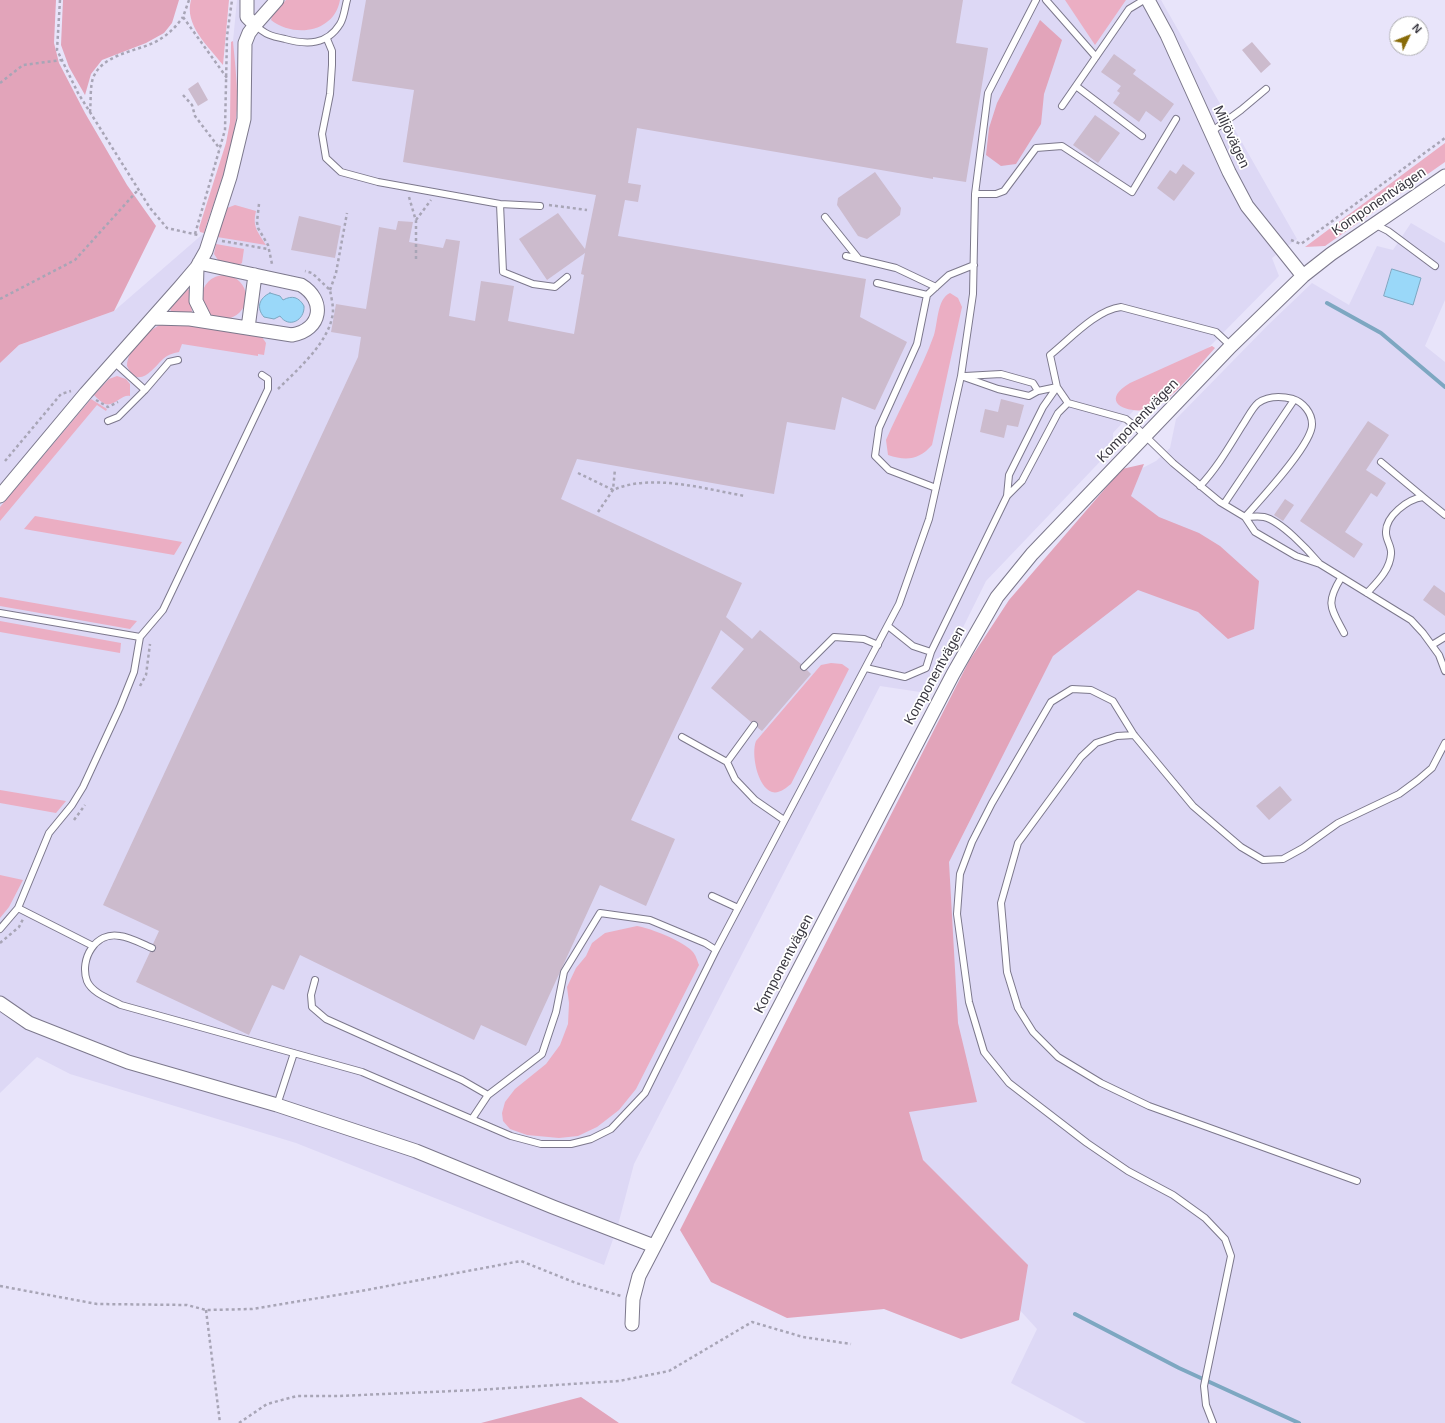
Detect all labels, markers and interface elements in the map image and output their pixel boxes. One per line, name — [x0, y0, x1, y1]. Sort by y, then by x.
north arrow — [1389, 16, 1429, 56]
text: N — [1410, 21, 1424, 35]
street label: Miljövägen — [1209, 103, 1253, 171]
street label: Komponentvägen — [1329, 164, 1429, 240]
street label: Komponentvägen — [1094, 376, 1182, 466]
street label: Komponentvägen — [901, 624, 969, 728]
street label: Komponentvägen — [751, 912, 817, 1016]

